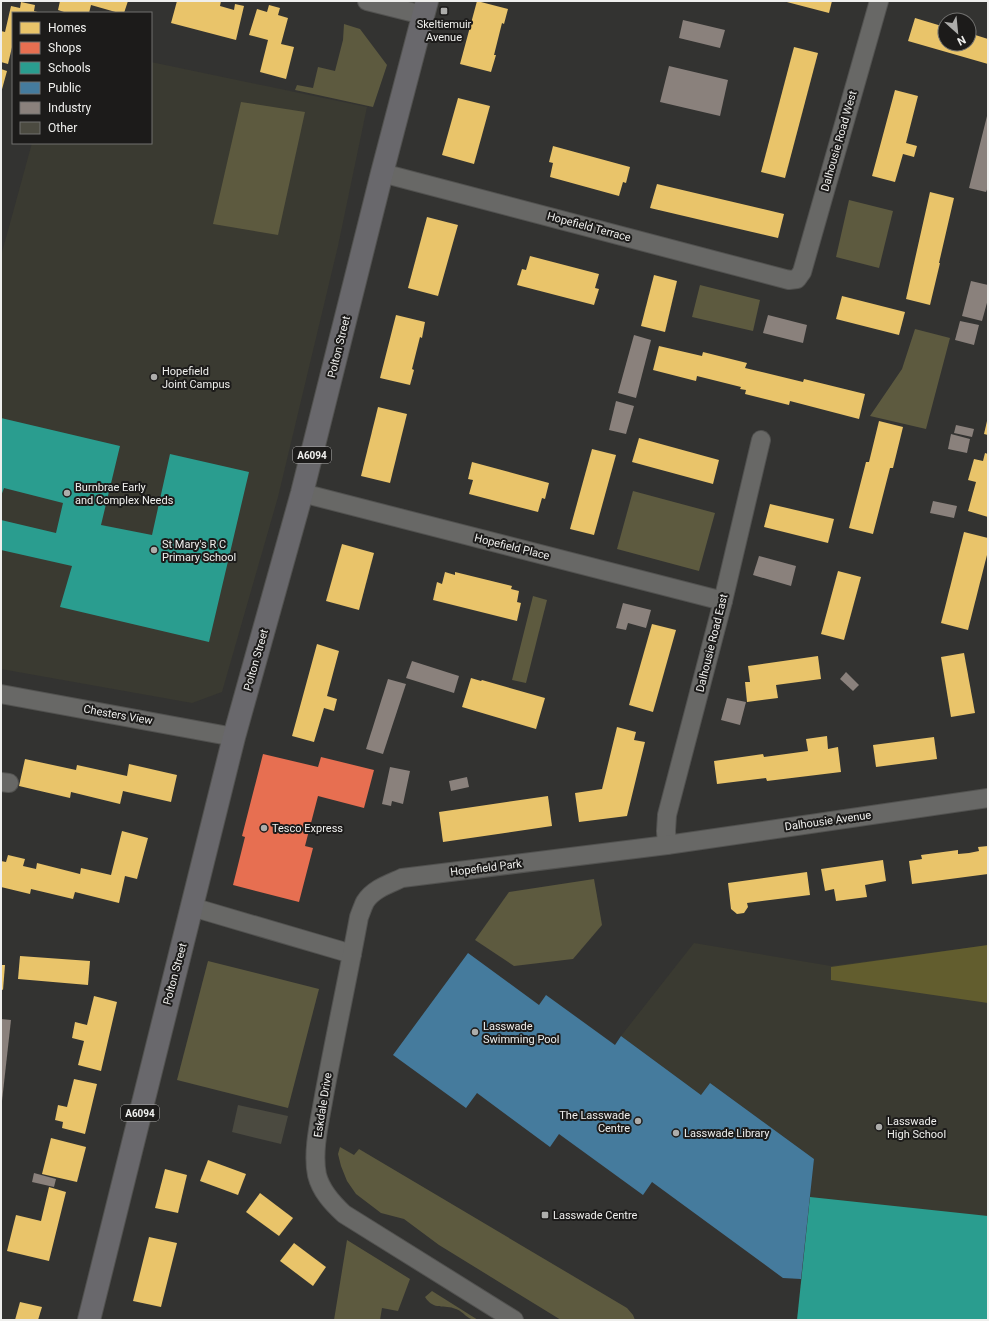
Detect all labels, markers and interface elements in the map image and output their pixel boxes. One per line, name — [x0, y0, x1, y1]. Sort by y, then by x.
marker: Skeltiemuir Avenue — [439, 6, 449, 16]
legend — [12, 12, 152, 144]
north arrow — [937, 12, 977, 52]
place label: Skeltiemuir Avenue — [417, 18, 472, 44]
text: Homes — [48, 21, 86, 35]
text: N — [955, 33, 968, 48]
text: Shops — [48, 41, 82, 55]
text: Schools — [48, 61, 91, 75]
text: Public — [48, 81, 81, 95]
street label: Dalhousie Road West — [818, 89, 860, 193]
text: Industry — [48, 101, 92, 115]
text: Other — [48, 121, 77, 135]
street label: Hopefield Terrace — [546, 210, 632, 244]
street label: Polton Street — [325, 314, 353, 379]
place label: Hopefield Joint Campus — [162, 365, 230, 391]
marker: Hopefield Joint Campus — [149, 372, 159, 382]
road number: A6094 — [293, 447, 331, 463]
place label: Burnbrae Early and Complex Needs — [75, 481, 174, 507]
marker: Burnbrae Early and Complex Needs — [62, 488, 72, 498]
street label: Hopefield Place — [473, 531, 551, 563]
place label: St Mary's R C Primary School — [162, 538, 236, 564]
marker: St Mary's R C Primary School — [149, 545, 159, 555]
street label: Dalhousie Road East — [694, 592, 731, 693]
street label: Polton Street — [241, 627, 271, 692]
street label: Chesters View — [82, 703, 154, 728]
street label: Dalhousie Avenue — [784, 808, 872, 834]
place label: Tesco Express — [272, 822, 343, 835]
marker: Tesco Express — [259, 823, 269, 833]
street label: Hopefield Park — [450, 857, 523, 879]
street label: Polton Street — [161, 941, 190, 1006]
place label: Lasswade Swimming Pool — [483, 1020, 560, 1046]
marker: Lasswade Swimming Pool — [470, 1027, 480, 1037]
street label: Eskdale Drive — [311, 1071, 335, 1138]
road number: A6094 — [121, 1105, 159, 1121]
place label: The Lasswade Centre — [559, 1109, 630, 1135]
place label: Lasswade High School — [887, 1115, 946, 1141]
marker: The Lasswade Centre — [633, 1116, 643, 1126]
marker: Lasswade High School — [874, 1122, 884, 1132]
place label: Lasswade Library — [684, 1127, 770, 1140]
marker: Lasswade Library — [671, 1128, 681, 1138]
place label: Lasswade Centre — [553, 1209, 638, 1222]
marker: Lasswade Centre — [540, 1210, 550, 1220]

